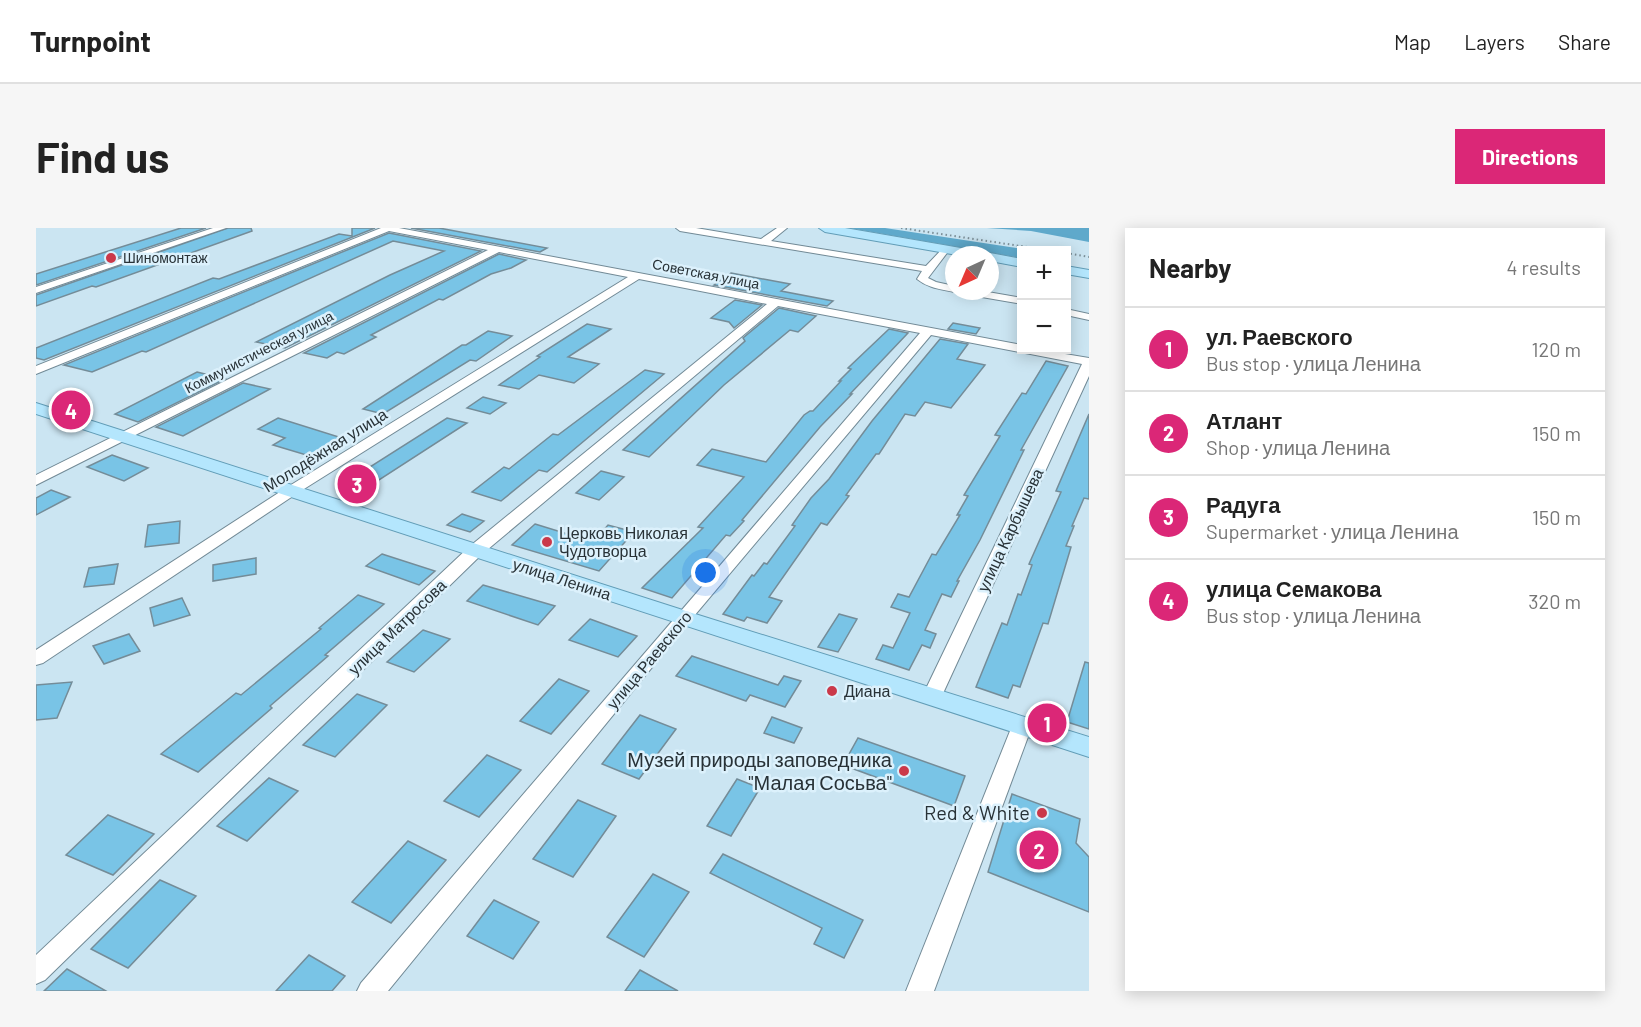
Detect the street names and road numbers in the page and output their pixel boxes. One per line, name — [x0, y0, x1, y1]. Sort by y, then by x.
street label: Советская улица — [651, 255, 761, 292]
street label: Коммунистическая улица — [182, 307, 336, 396]
street label: Молодёжная улица — [259, 404, 390, 495]
street label: улица Карбышева — [973, 465, 1046, 594]
street label: улица Ленина — [511, 554, 614, 603]
street label: улица Матросова — [344, 575, 450, 678]
street label: улица Раевского — [602, 607, 695, 712]

